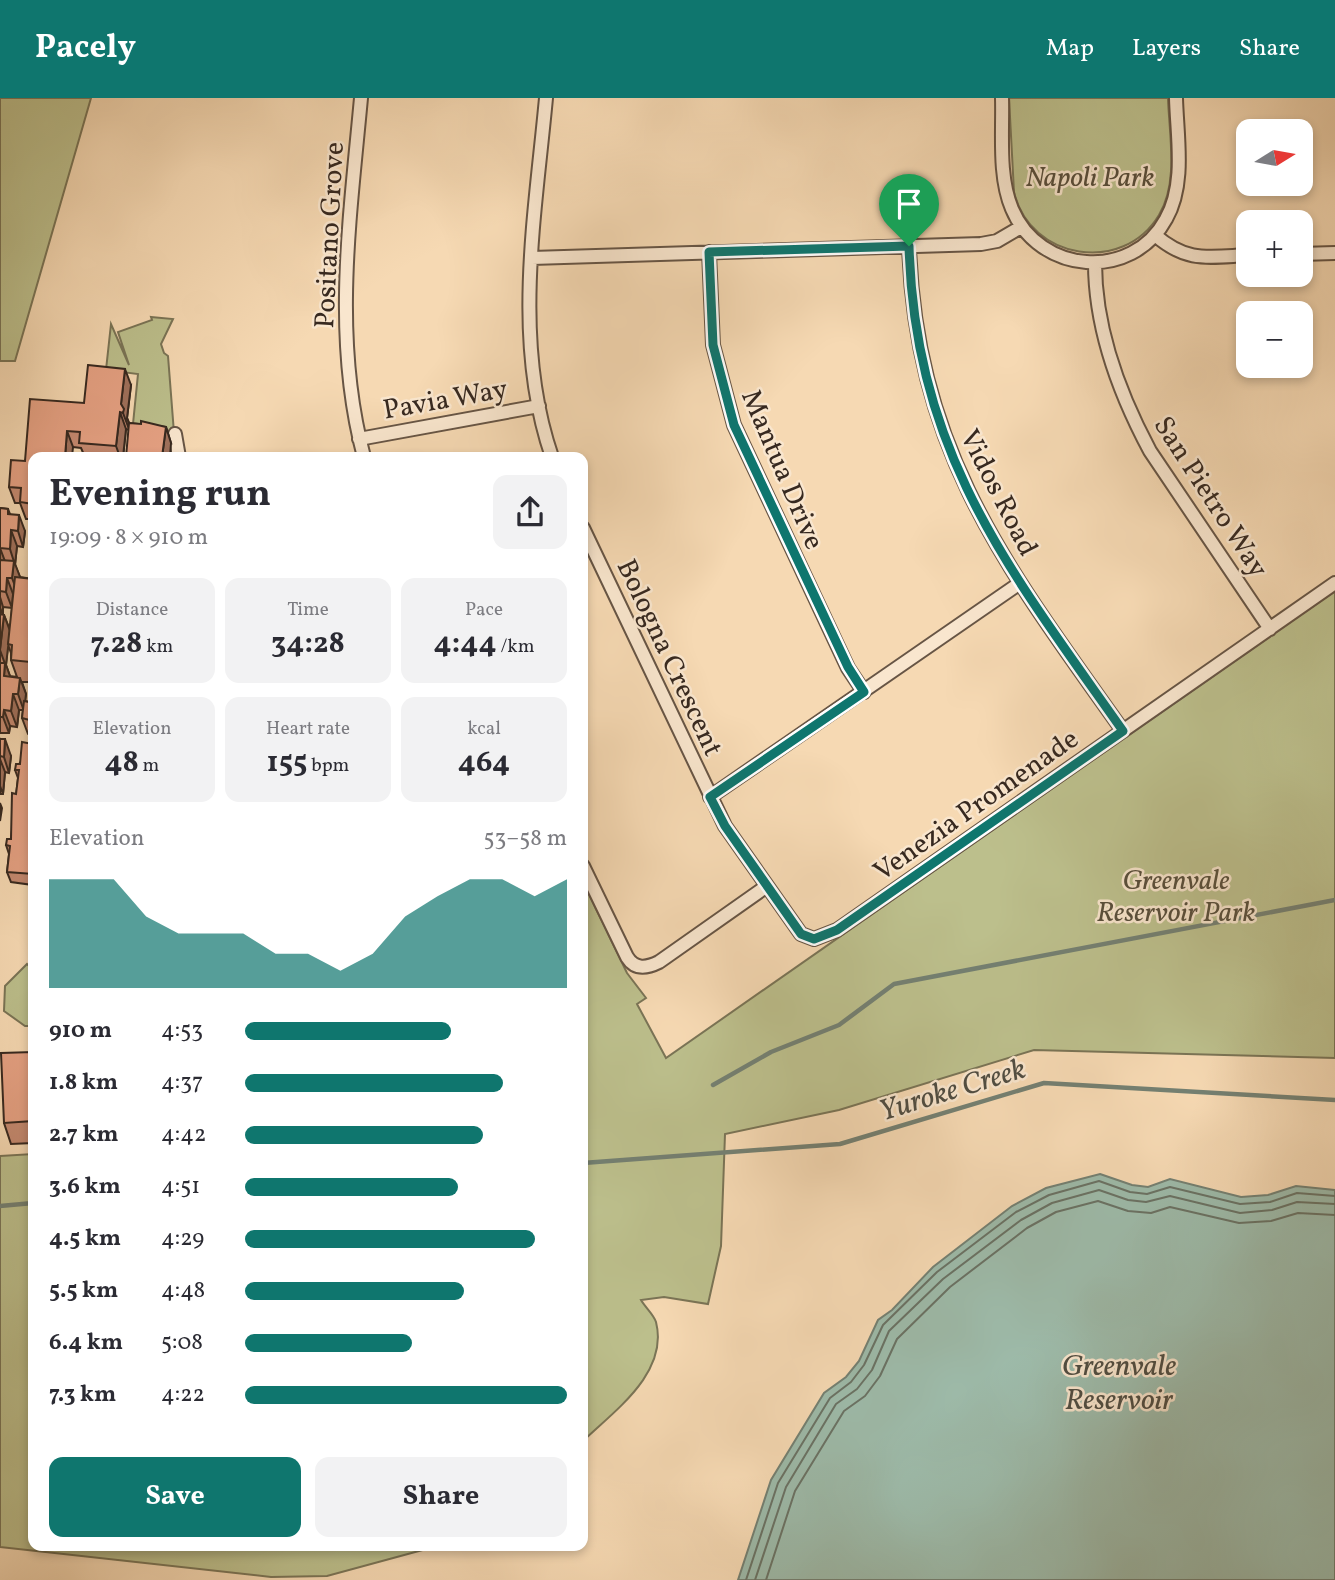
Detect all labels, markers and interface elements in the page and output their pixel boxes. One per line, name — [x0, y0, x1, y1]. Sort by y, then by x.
text: Pacely — [35, 26, 136, 72]
text: Map — [1046, 32, 1094, 66]
text: Layers — [1132, 32, 1201, 66]
text: Share — [1239, 32, 1300, 66]
north arrow — [1236, 119, 1312, 196]
map controls — [1236, 119, 1313, 378]
street label: Positano Grove — [306, 141, 355, 329]
park label: Napoli Park — [1026, 159, 1154, 198]
pin — [879, 174, 939, 246]
icon: arrive — [890, 185, 928, 223]
button: + — [1236, 210, 1313, 287]
button: − — [1236, 301, 1313, 378]
street label: Pavia Way — [380, 370, 511, 431]
street label: Mantua Drive — [730, 384, 833, 556]
street label: San Pietro Way — [1143, 409, 1277, 586]
street label: Vidos Road — [949, 423, 1046, 563]
text: Evening run — [49, 469, 271, 522]
button: share — [493, 475, 567, 549]
text: 19:09 · 8 × 910 m — [49, 522, 208, 554]
street label: Bologna Crescent — [606, 553, 732, 763]
text: Distance — [96, 597, 168, 623]
text: Time — [287, 597, 329, 623]
text: Pace — [465, 597, 503, 623]
text: 7.28 — [91, 623, 142, 665]
text: 34:28 — [271, 623, 345, 665]
text: 4:44 — [434, 623, 497, 665]
text: km — [142, 634, 173, 660]
text: /km — [497, 634, 534, 660]
text: Elevation — [93, 716, 171, 742]
text: Heart rate — [266, 716, 350, 742]
text: kcal — [467, 716, 501, 742]
street label: Venezia Promenade — [866, 721, 1087, 892]
text: 48 — [105, 742, 139, 784]
text: 155 — [267, 742, 308, 784]
text: 464 — [458, 742, 510, 784]
text: m — [139, 753, 159, 779]
text: bpm — [308, 753, 349, 779]
text: Elevation — [49, 823, 145, 855]
text: 53–58 m — [483, 823, 567, 855]
park label: Greenvale Reservoir Park — [1097, 862, 1255, 933]
text: 910 m — [49, 1015, 112, 1047]
text: 4:53 — [161, 1015, 203, 1047]
water label: Yuroke Creek — [874, 1049, 1031, 1133]
text: 1.8 km — [49, 1067, 118, 1099]
text: 4:37 — [161, 1067, 203, 1099]
text: 2.7 km — [49, 1119, 119, 1151]
text: 4:42 — [161, 1119, 206, 1151]
text: 3.6 km — [49, 1171, 121, 1203]
text: 4:51 — [161, 1171, 200, 1203]
text: 4.5 km — [49, 1223, 121, 1255]
text: 4:29 — [161, 1223, 204, 1255]
text: 5.5 km — [49, 1275, 118, 1307]
text: 4:48 — [161, 1275, 205, 1307]
text: 6.4 km — [49, 1327, 123, 1359]
text: 5:08 — [161, 1327, 203, 1359]
water label: Greenvale Reservoir — [1062, 1346, 1176, 1422]
text: 7.3 km — [49, 1379, 116, 1411]
text: 4:22 — [161, 1379, 205, 1411]
button: Save — [49, 1457, 301, 1537]
button: Share — [315, 1457, 567, 1537]

